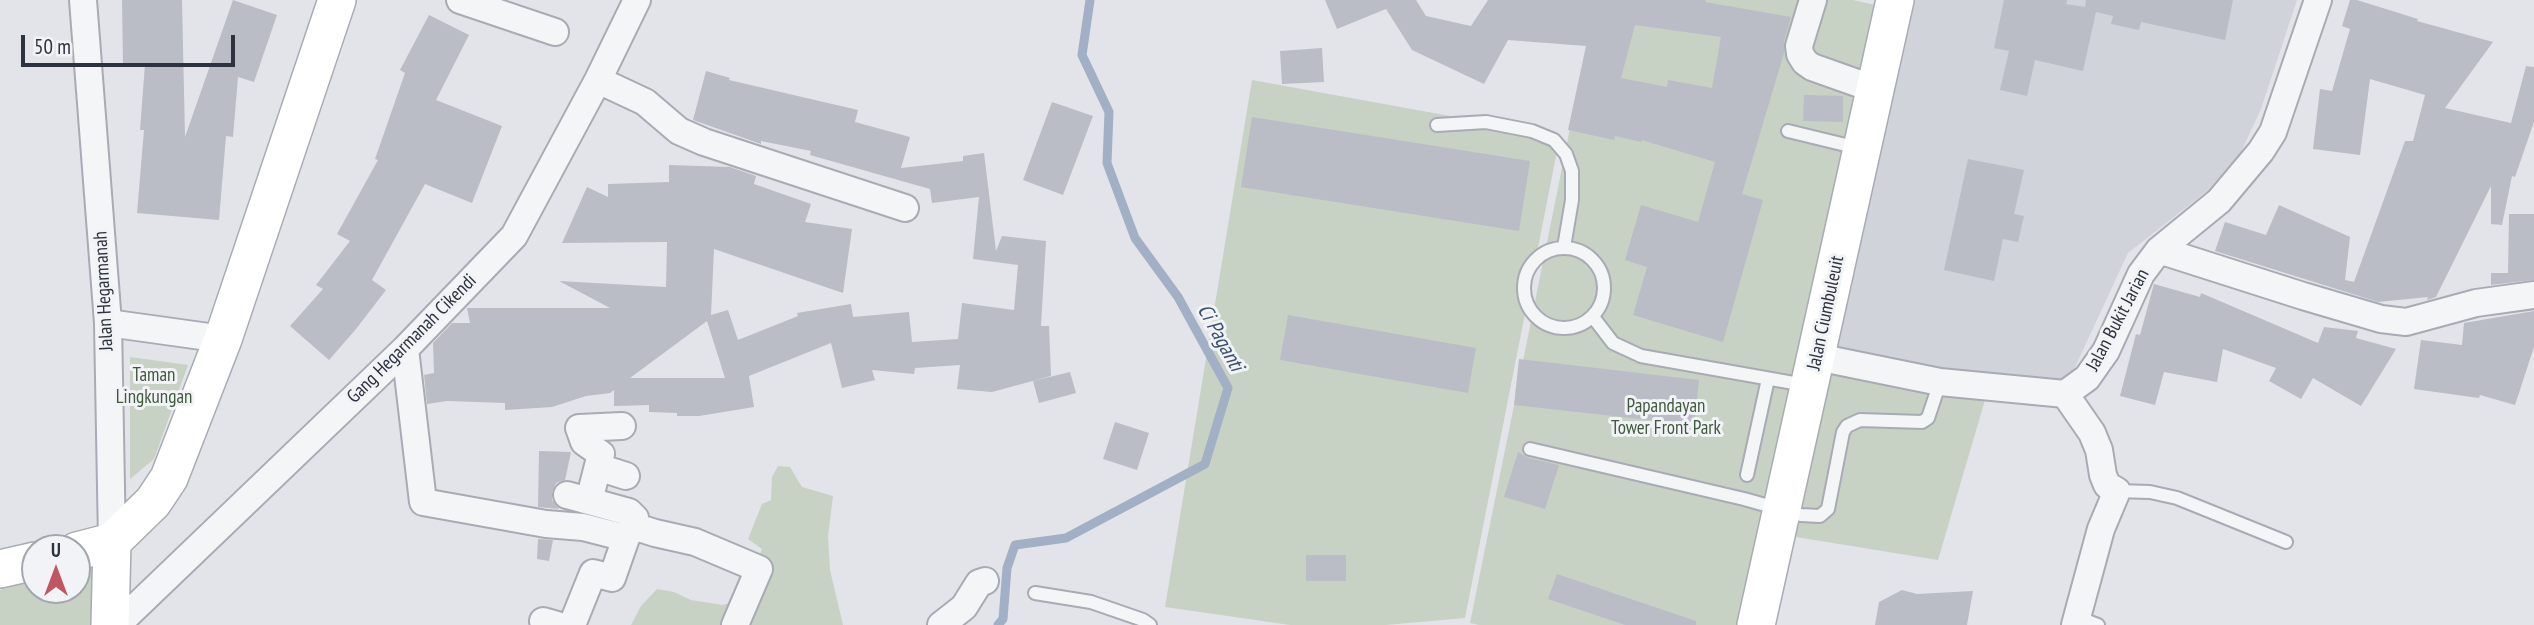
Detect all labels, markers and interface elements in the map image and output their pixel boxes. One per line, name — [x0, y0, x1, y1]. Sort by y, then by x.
scale bar — [24, 21, 238, 65]
text: 50 m — [34, 33, 71, 60]
street label: Jalan Hegarmanah — [89, 231, 119, 351]
street label: Jalan Ciumbuleuit — [1803, 254, 1849, 372]
street label: Jalan Bukit Jarian — [2082, 265, 2154, 375]
street label: Gang Hegarmanah Cikendi — [343, 270, 481, 408]
water label: Ci Paganti — [1191, 300, 1249, 376]
park label: Taman Lingkungan — [116, 365, 192, 409]
park label: Papandayan Tower Front Park — [1611, 396, 1721, 440]
north arrow — [21, 534, 91, 604]
text: U — [51, 538, 61, 562]

